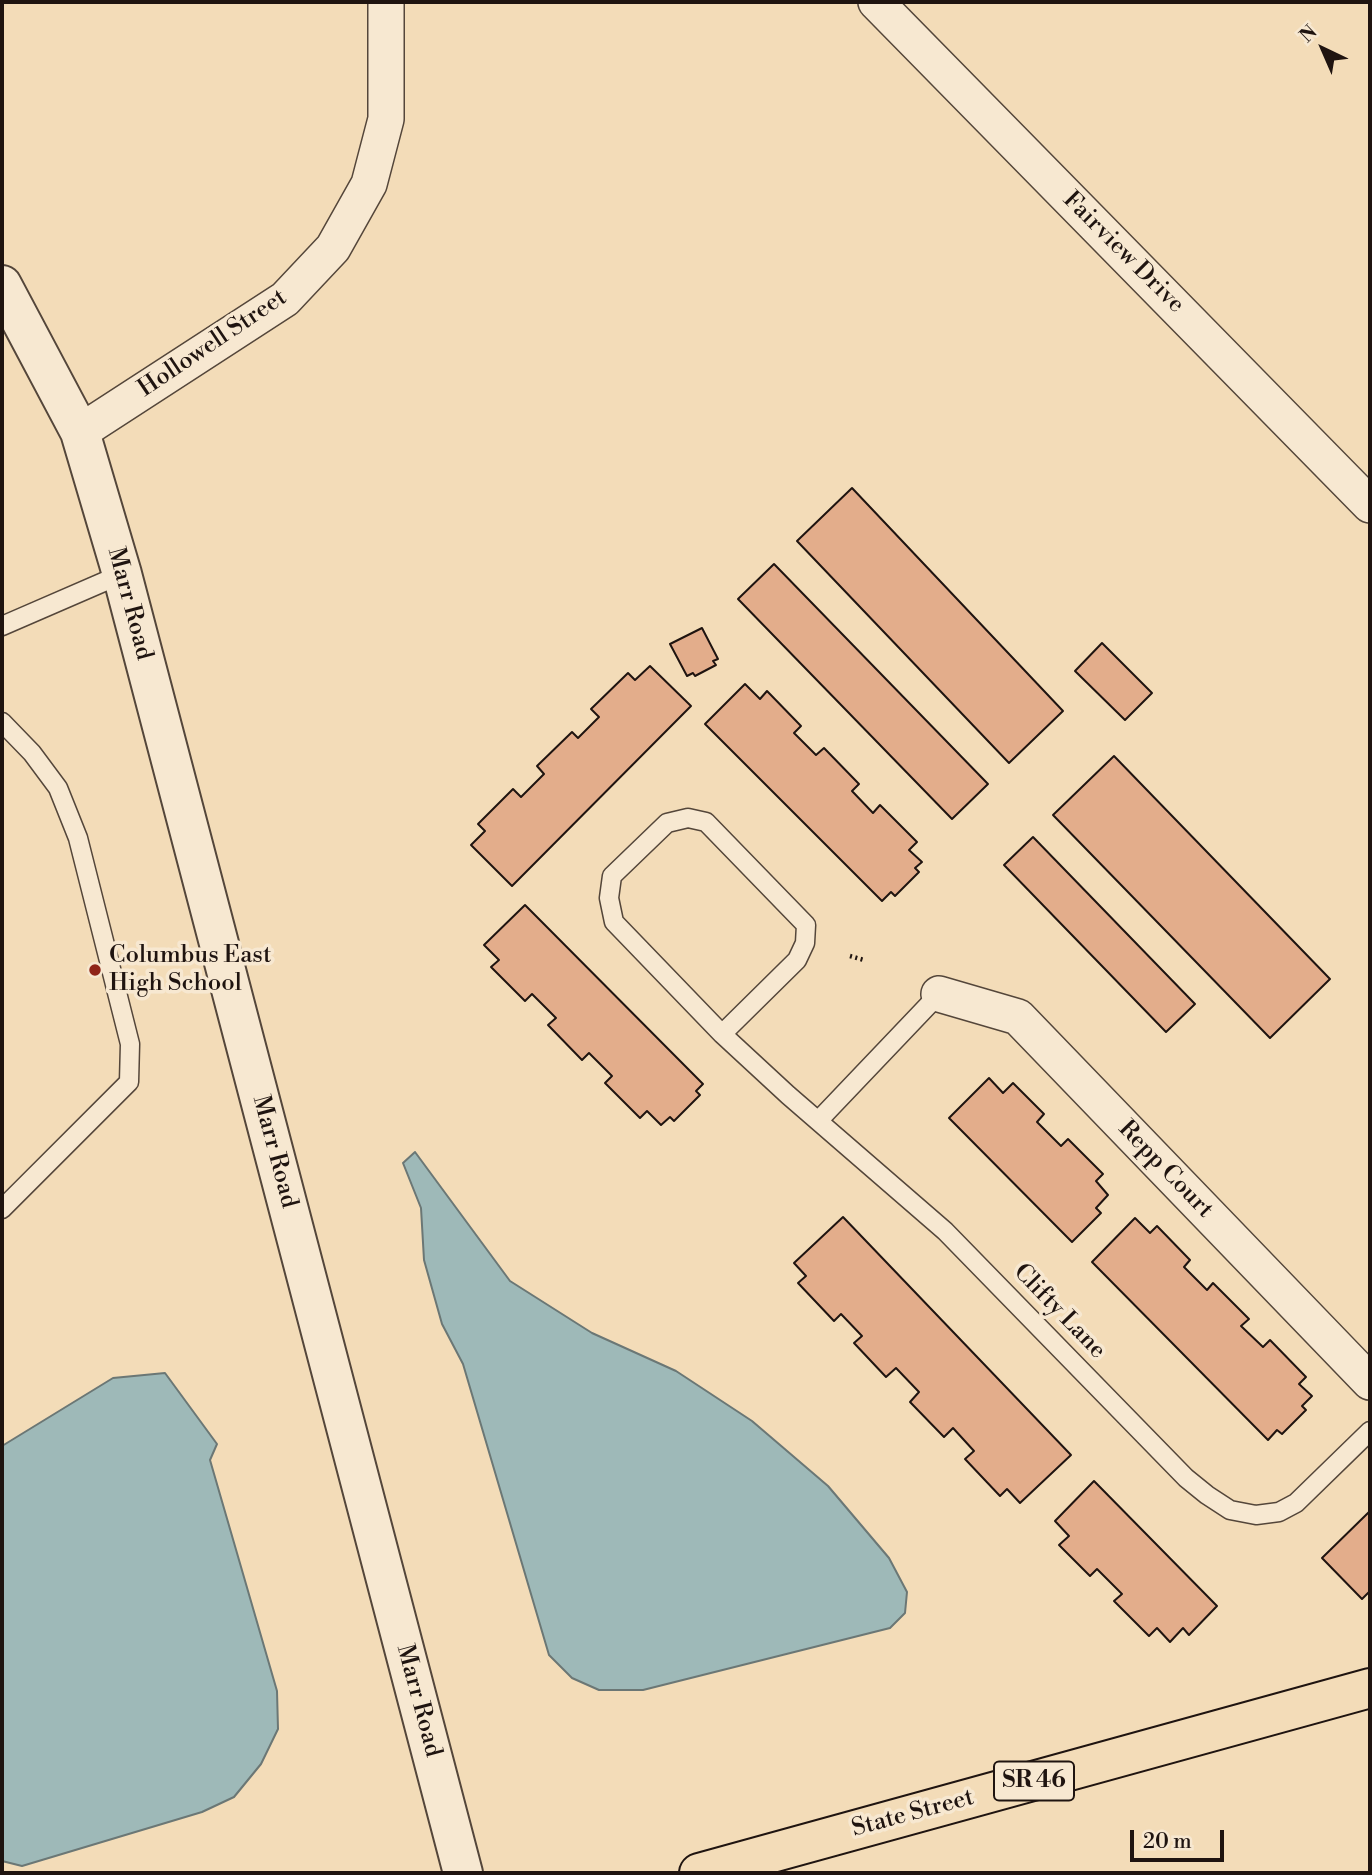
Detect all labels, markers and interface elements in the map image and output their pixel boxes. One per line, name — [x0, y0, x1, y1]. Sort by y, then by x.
north arrow — [1288, 14, 1358, 84]
text: N — [1295, 20, 1322, 48]
street label: Fairview Drive — [1056, 186, 1190, 320]
street label: Hollowell Street — [133, 284, 293, 404]
street label: Marr Road — [100, 545, 158, 663]
place label: Columbus East High School — [109, 942, 272, 998]
marker: Columbus East High School — [87, 962, 103, 978]
street label: Marr Road — [245, 1093, 303, 1211]
street label: Repp Court — [1111, 1115, 1219, 1225]
street label: Clifty Lane — [1007, 1259, 1111, 1365]
street label: Marr Road — [389, 1642, 447, 1760]
road number: SR 46 — [994, 1762, 1074, 1800]
street label: State Street — [849, 1784, 977, 1844]
scale bar — [1134, 1815, 1228, 1859]
text: 20 m — [1143, 1829, 1192, 1855]

